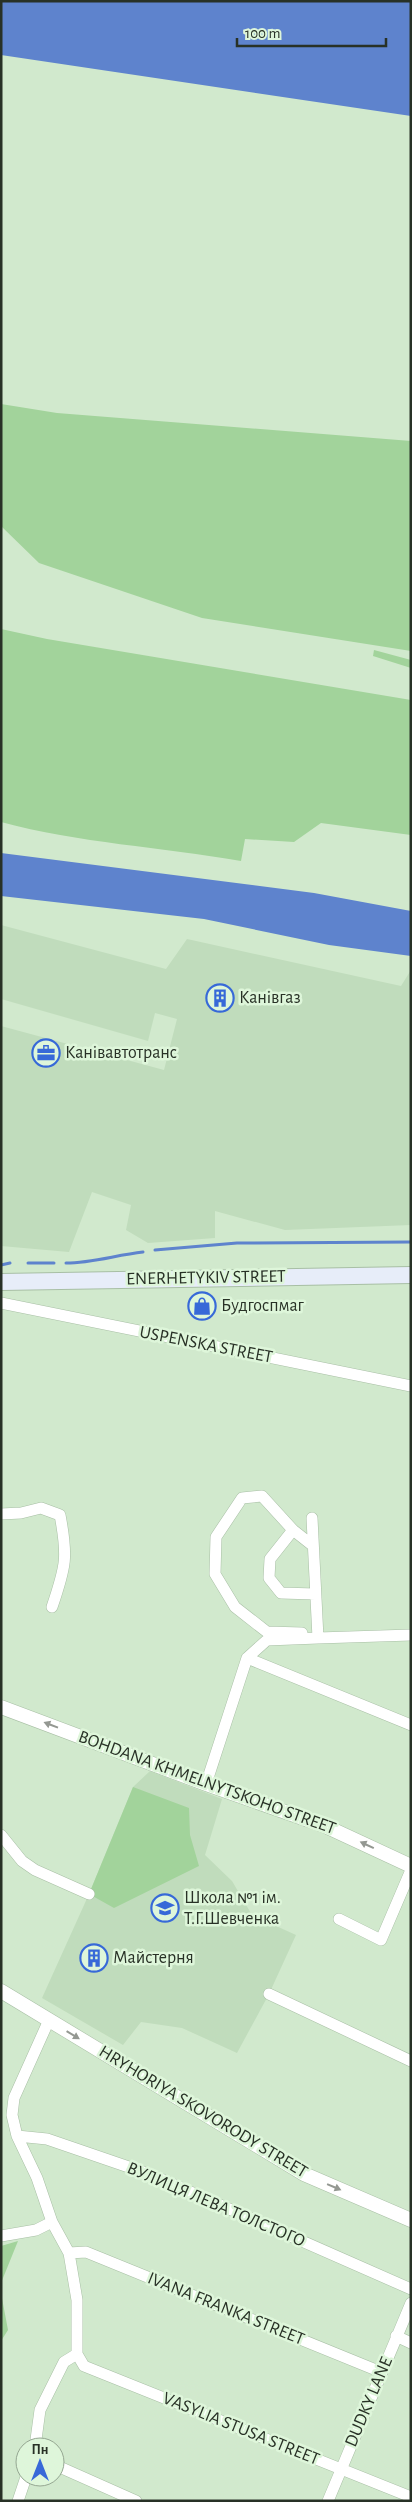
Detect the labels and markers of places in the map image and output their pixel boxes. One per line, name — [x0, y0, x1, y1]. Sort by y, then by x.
building icon: Канівгаз — [205, 983, 235, 1013]
place label: Канівгаз — [239, 989, 301, 1007]
office icon: Канівавтотранс — [31, 1038, 61, 1068]
place label: Канівавтотранс — [65, 1044, 177, 1062]
shop icon: Будгоспмаг — [187, 1291, 217, 1321]
place label: Будгоспмаг — [221, 1297, 305, 1315]
place label: Школа №1 ім. Т.Г.Шевченка — [184, 1889, 281, 1928]
school or university icon: Школа №1 ім. Т.Г.Шевченка — [150, 1893, 180, 1923]
building icon: Майстерня — [79, 1943, 109, 1973]
place label: Майстерня — [113, 1949, 194, 1967]

